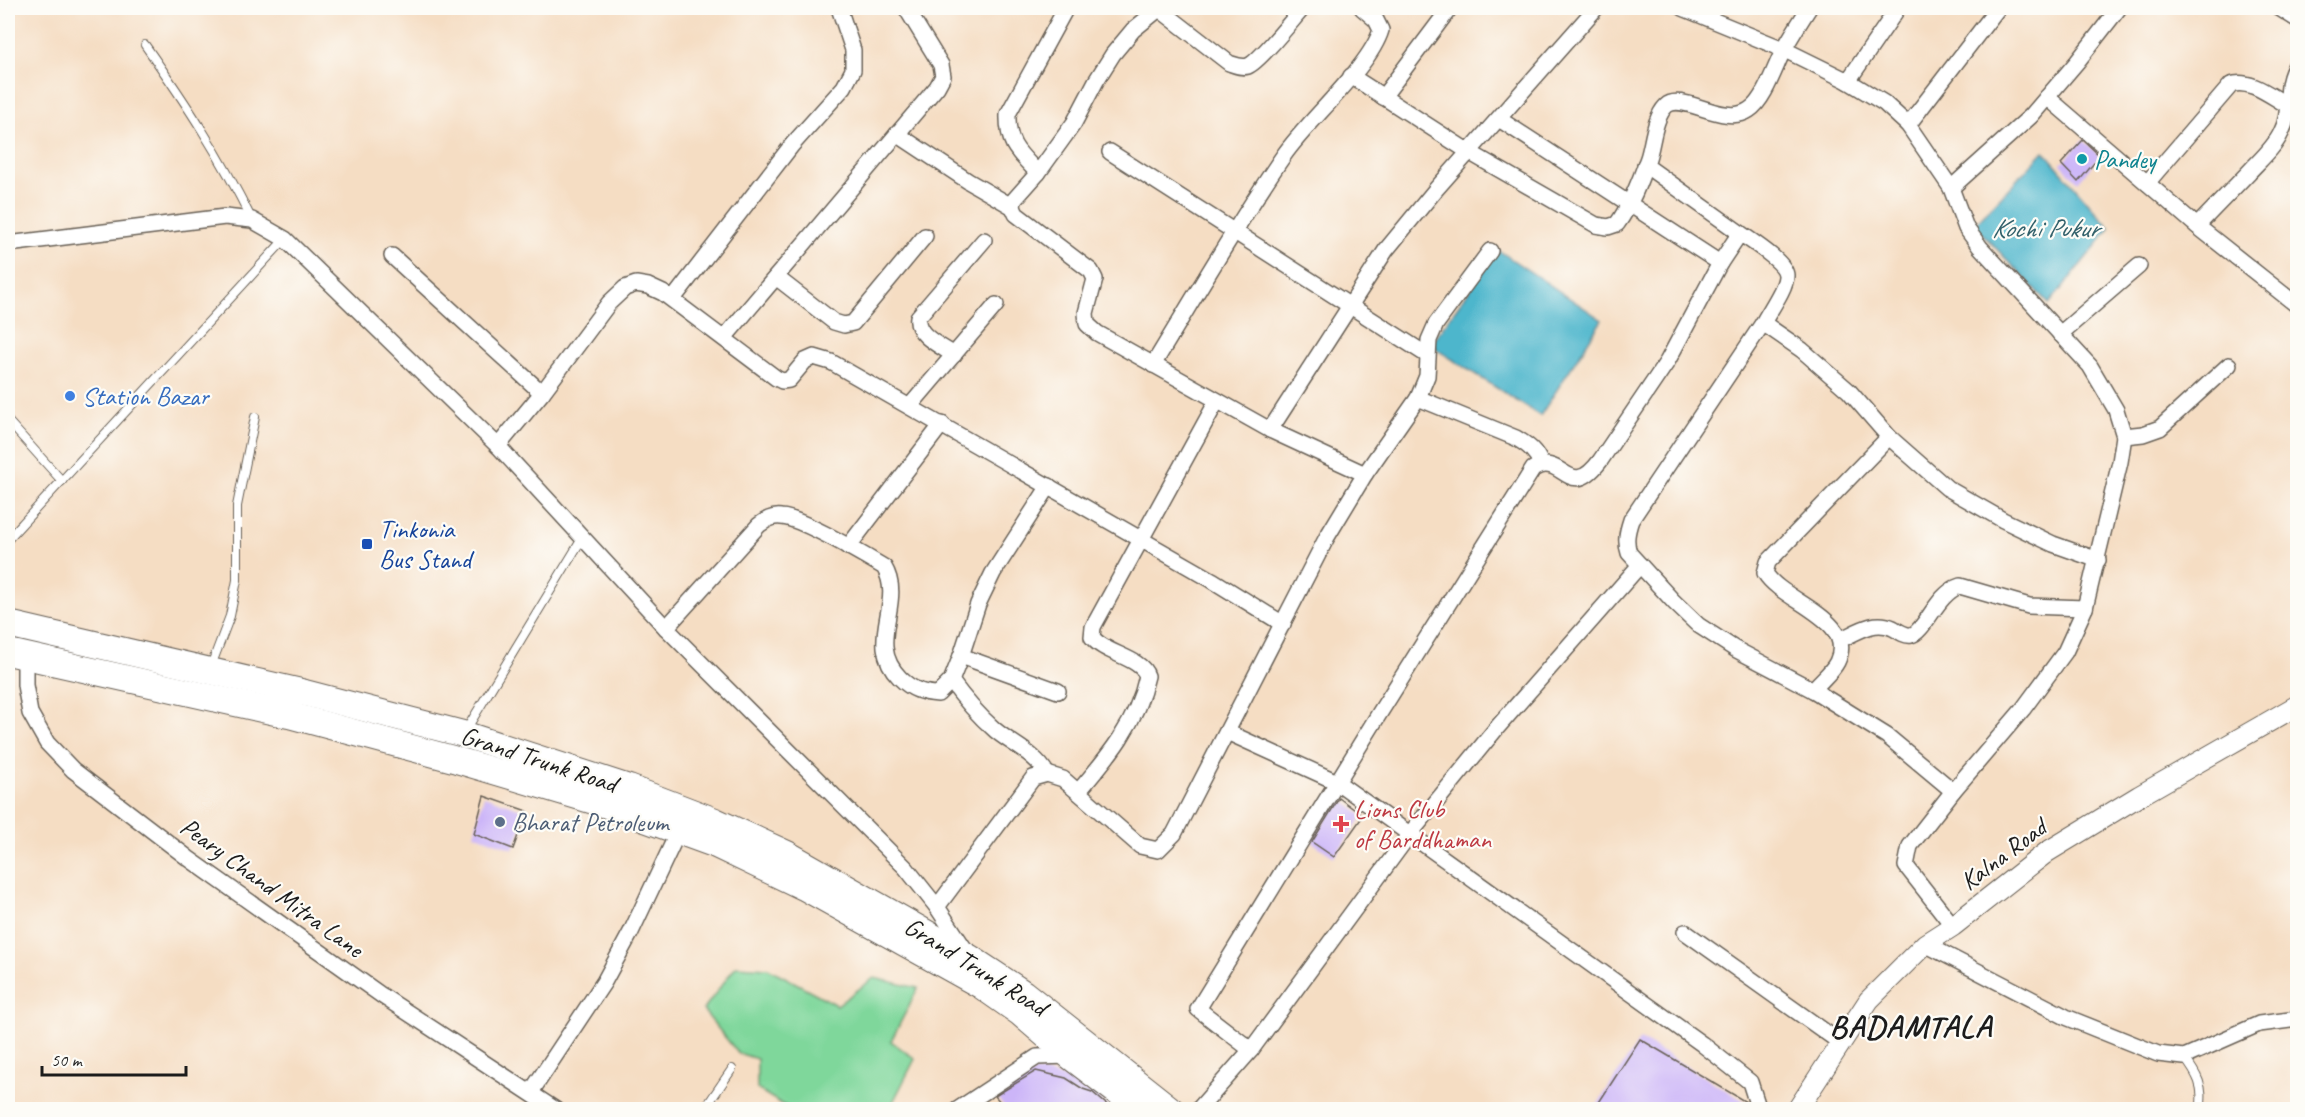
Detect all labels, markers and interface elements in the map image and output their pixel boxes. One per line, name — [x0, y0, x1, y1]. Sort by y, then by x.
place label: Pandey — [2094, 143, 2158, 176]
marker: Pandey — [2075, 152, 2089, 166]
water label: Kochi Pukur — [1992, 211, 2104, 245]
place label: Station Bazar — [82, 380, 210, 413]
marker: Station Bazar — [63, 389, 77, 403]
place label: Tinkonia Bus Stand — [379, 513, 475, 576]
marker: Tinkonia Bus Stand — [360, 537, 374, 551]
street label: Grand Trunk Road — [457, 719, 625, 801]
place label: Lions Club of Barddhaman — [1354, 793, 1492, 856]
place label: Bharat Petroleum — [512, 806, 671, 839]
street label: Kalna Road — [1954, 809, 2056, 898]
street label: Peary Chand Mitra Lane — [174, 810, 372, 966]
marker: Bharat Petroleum — [493, 815, 507, 829]
marker: Lions Club of Barddhaman — [1332, 815, 1350, 833]
street label: Grand Trunk Road — [898, 910, 1056, 1025]
district label: BADAMTALA — [1829, 1006, 1994, 1047]
scale bar — [42, 1039, 186, 1077]
text: 50 m — [51, 1049, 84, 1071]

